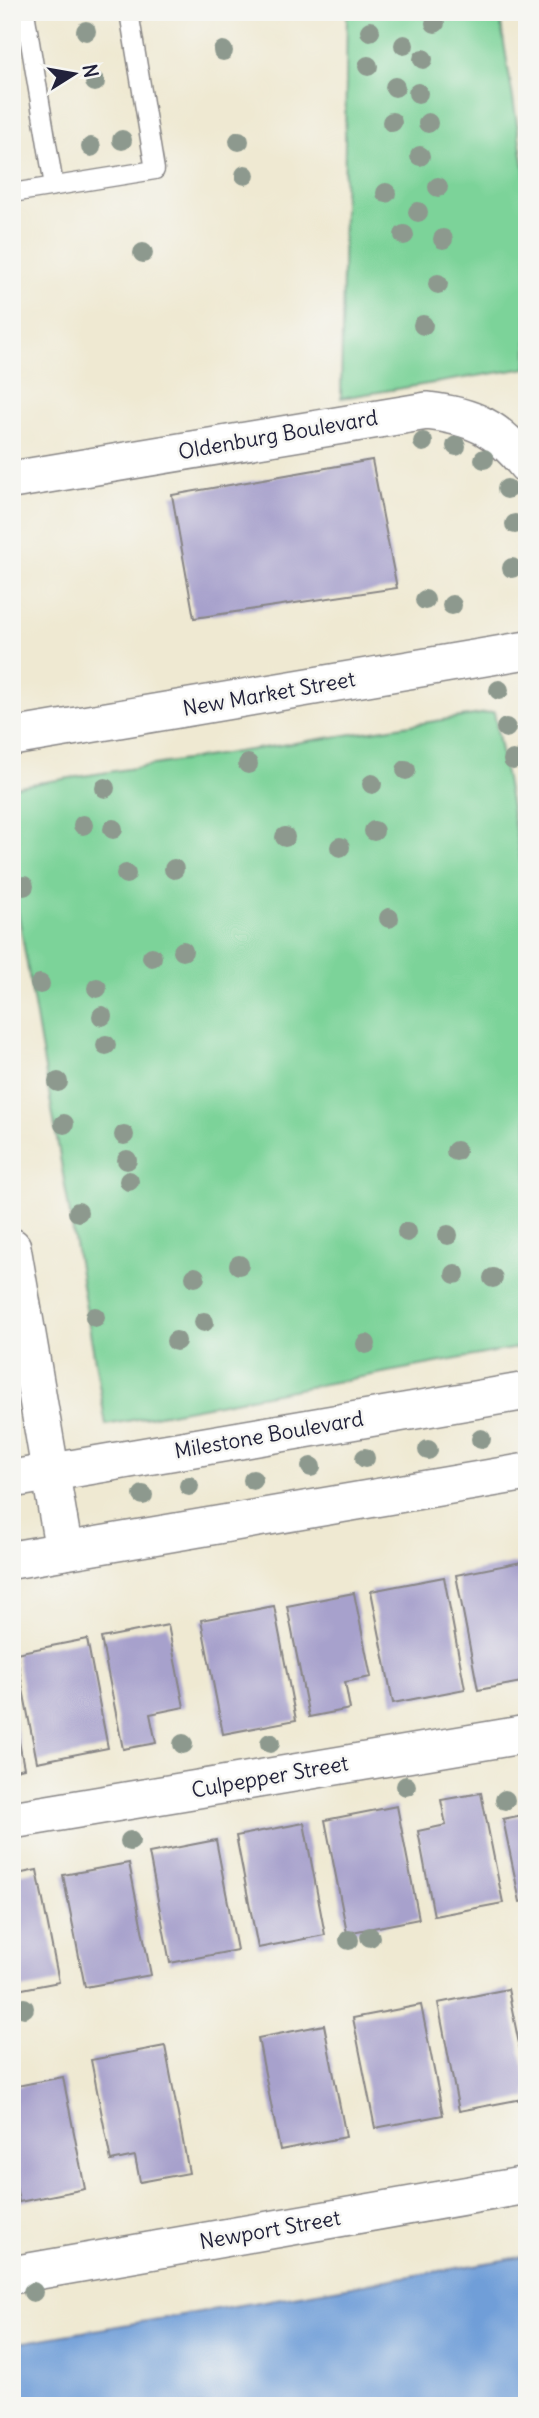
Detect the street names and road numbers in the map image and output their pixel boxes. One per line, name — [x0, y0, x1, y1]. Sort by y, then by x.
street label: Oldenburg Boulevard — [176, 404, 380, 465]
street label: New Market Street — [181, 665, 357, 722]
street label: Milestone Boulevard — [172, 1405, 365, 1464]
street label: Culpepper Street — [189, 1749, 350, 1804]
street label: Newport Street — [197, 2204, 342, 2255]

